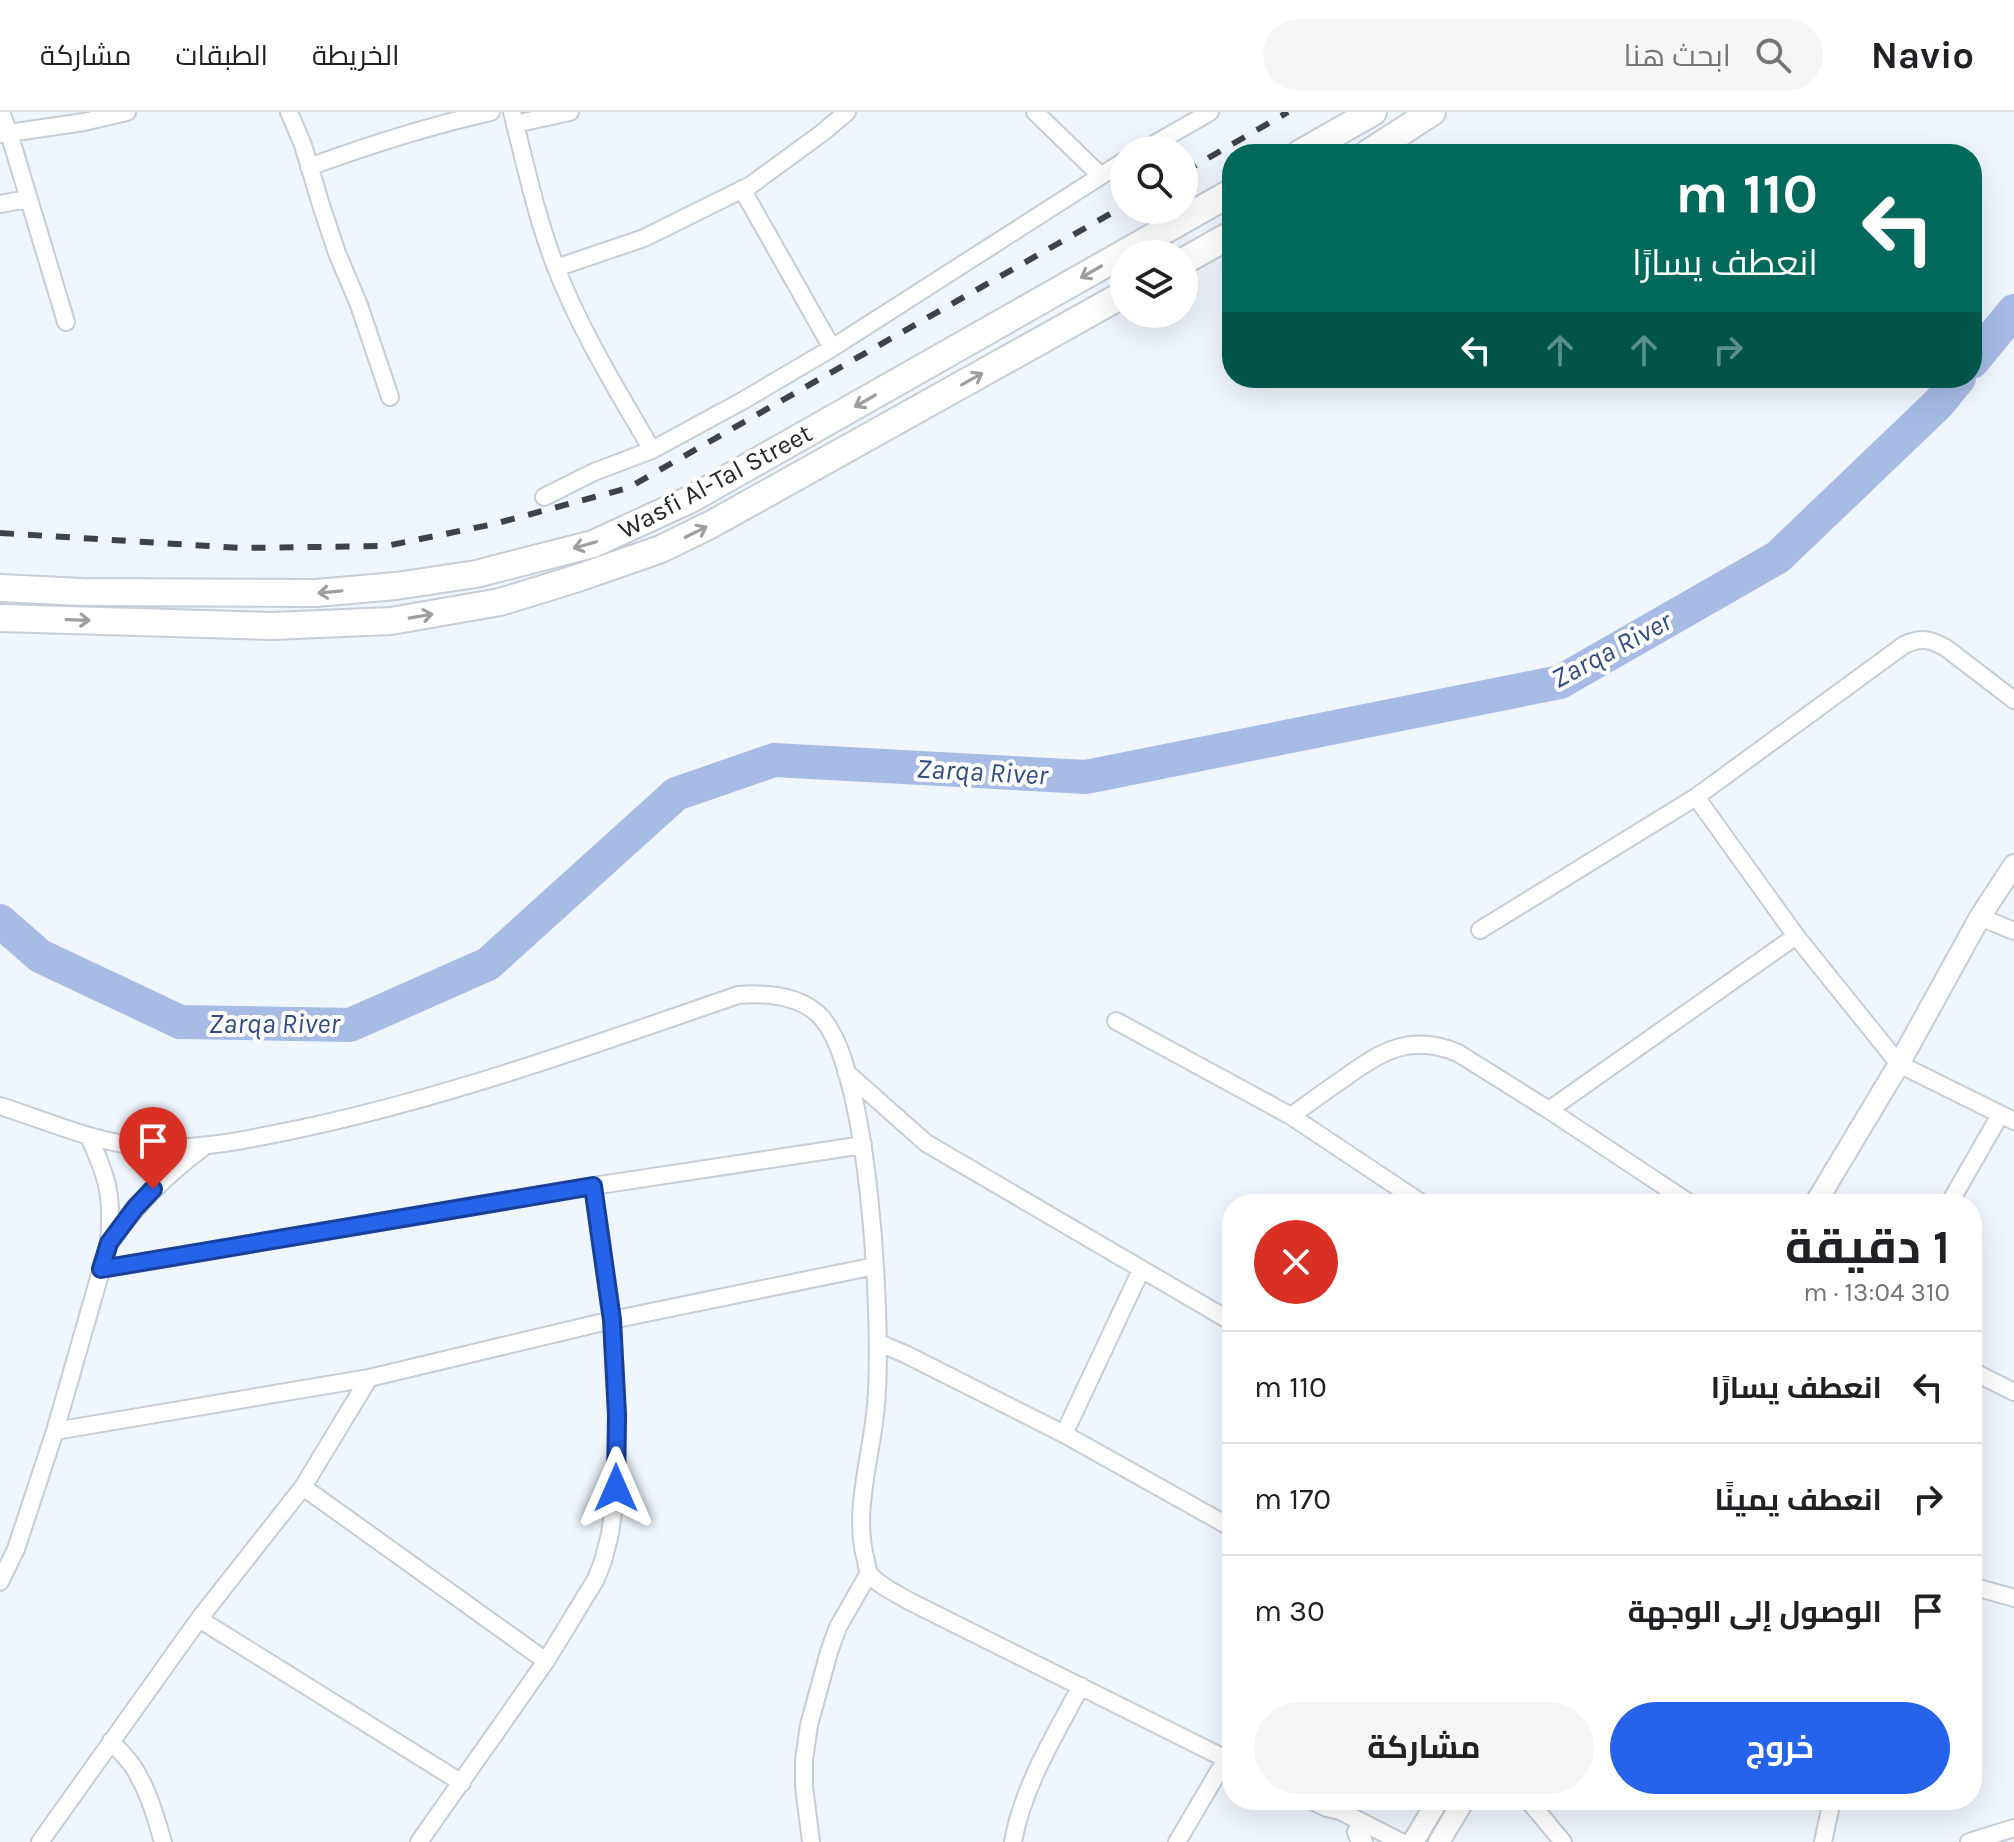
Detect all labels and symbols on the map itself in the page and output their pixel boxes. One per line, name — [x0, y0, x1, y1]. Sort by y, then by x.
one-way arrow — [1080, 264, 1103, 280]
one-way arrow — [960, 371, 983, 387]
one-way arrow — [854, 393, 877, 409]
street label: Wasfi Al-Tal Street — [613, 417, 817, 545]
one-way arrow — [683, 524, 707, 539]
one-way arrow — [573, 539, 598, 554]
one-way arrow — [317, 585, 344, 600]
water label: Zarqa River — [1545, 603, 1678, 695]
one-way arrow — [408, 607, 433, 622]
one-way arrow — [64, 613, 91, 628]
water label: Zarqa River — [915, 752, 1050, 791]
water label: Zarqa River — [208, 1007, 341, 1040]
pin — [119, 1107, 187, 1189]
position arrow — [574, 1446, 658, 1530]

